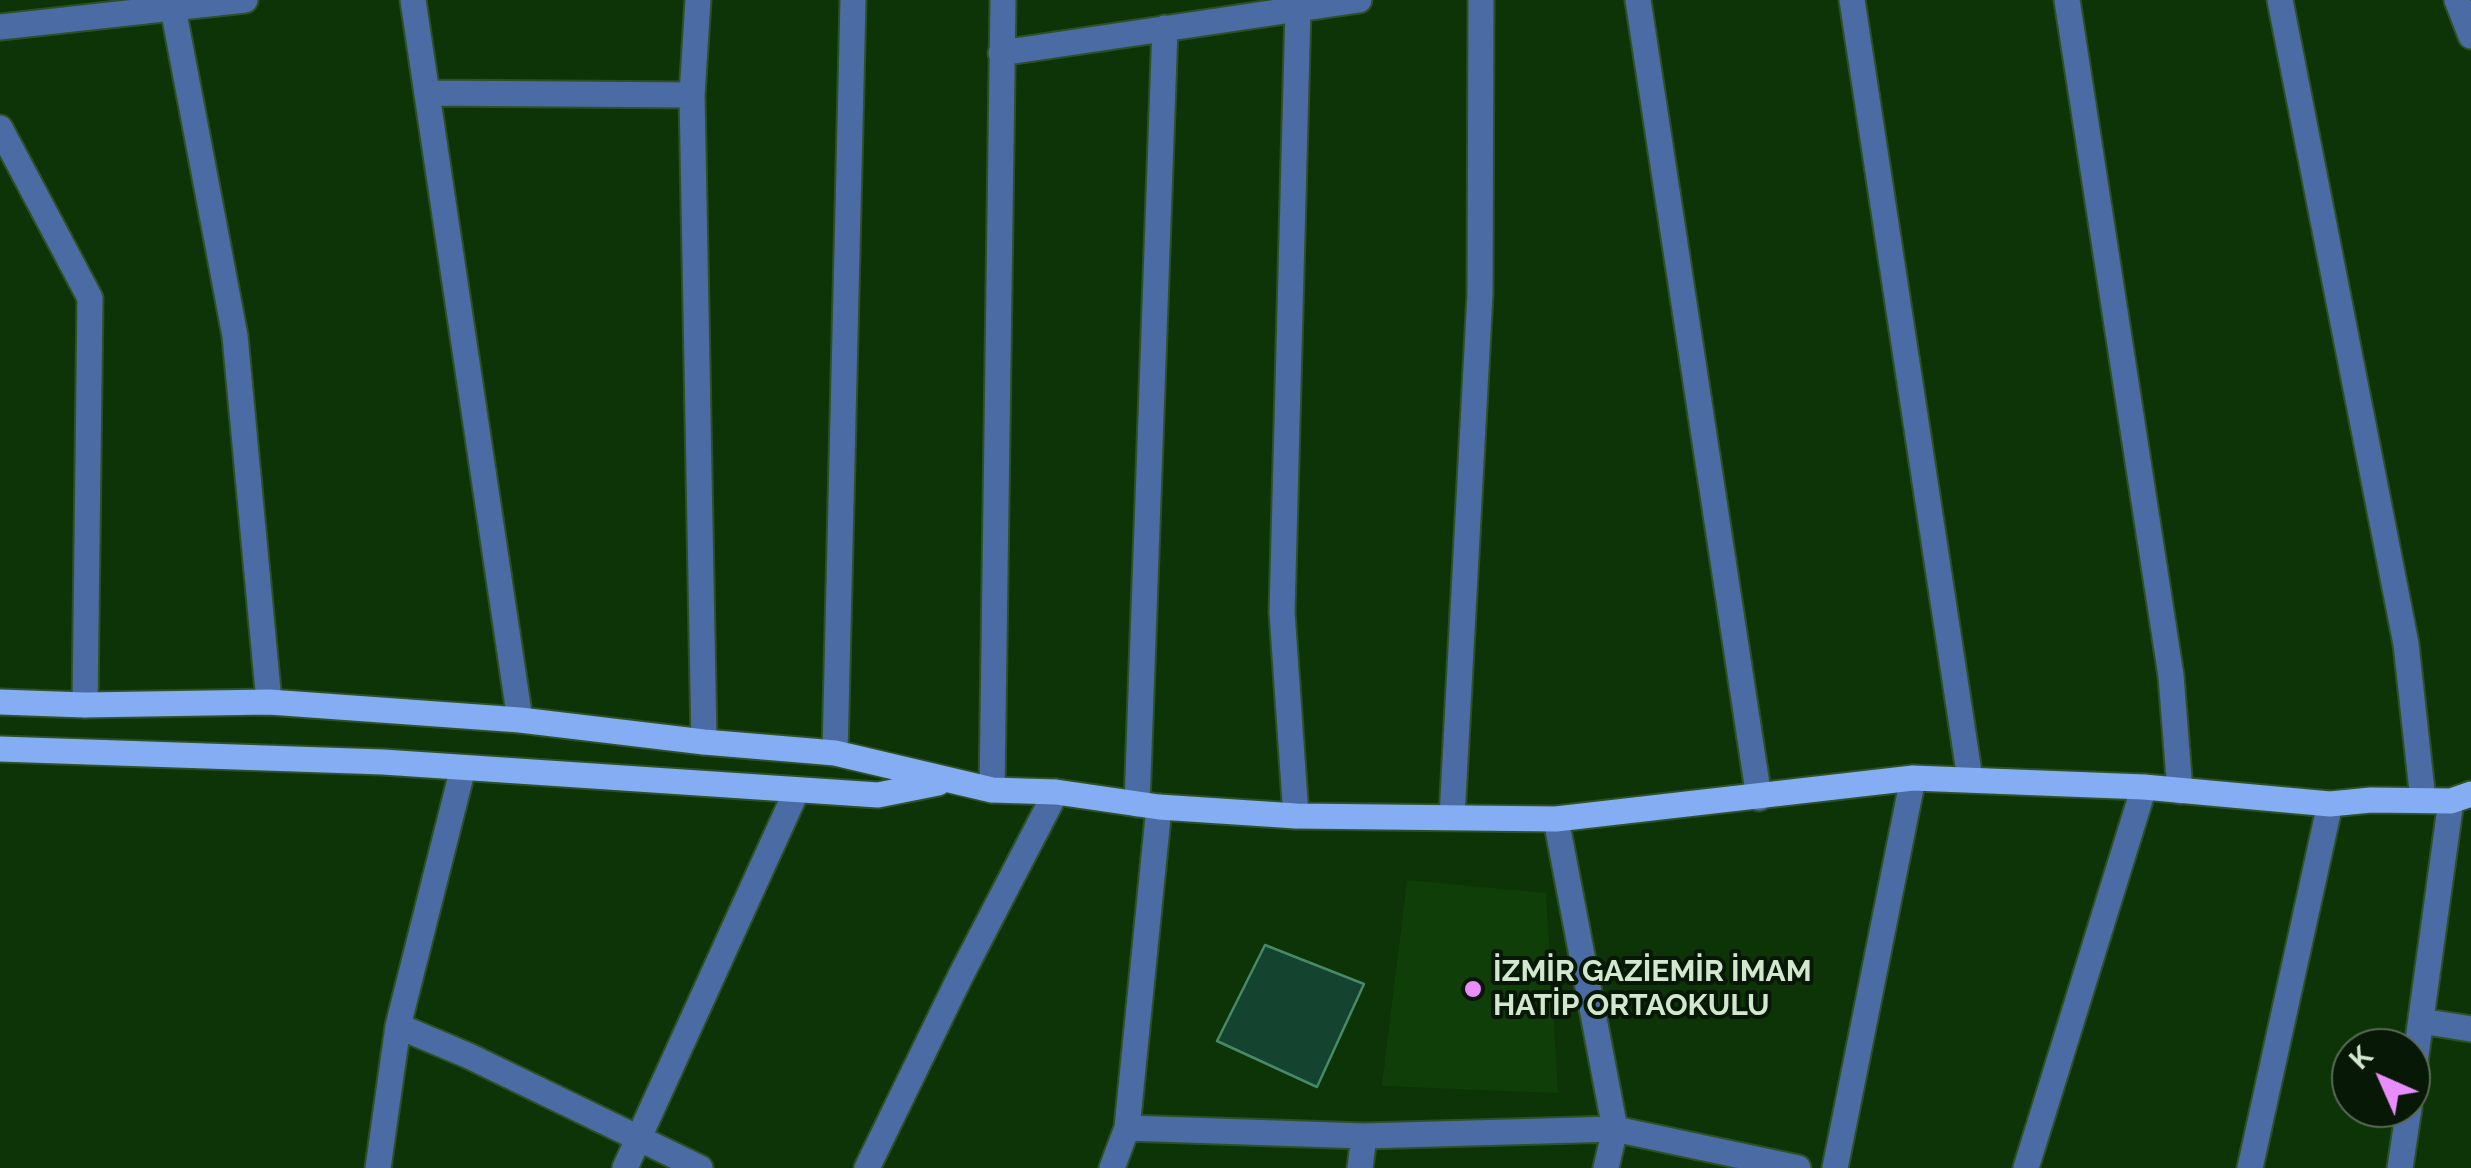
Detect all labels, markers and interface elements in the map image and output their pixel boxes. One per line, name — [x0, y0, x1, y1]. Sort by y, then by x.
place label: İZMİR GAZİEMİR İMAM HATİP ORTAOKULU — [1493, 954, 1812, 1024]
marker: İZMİR GAZİEMİR İMAM HATİP ORTAOKULU — [1462, 978, 1484, 1000]
north arrow — [2331, 1028, 2431, 1128]
text: K — [2343, 1040, 2379, 1076]

